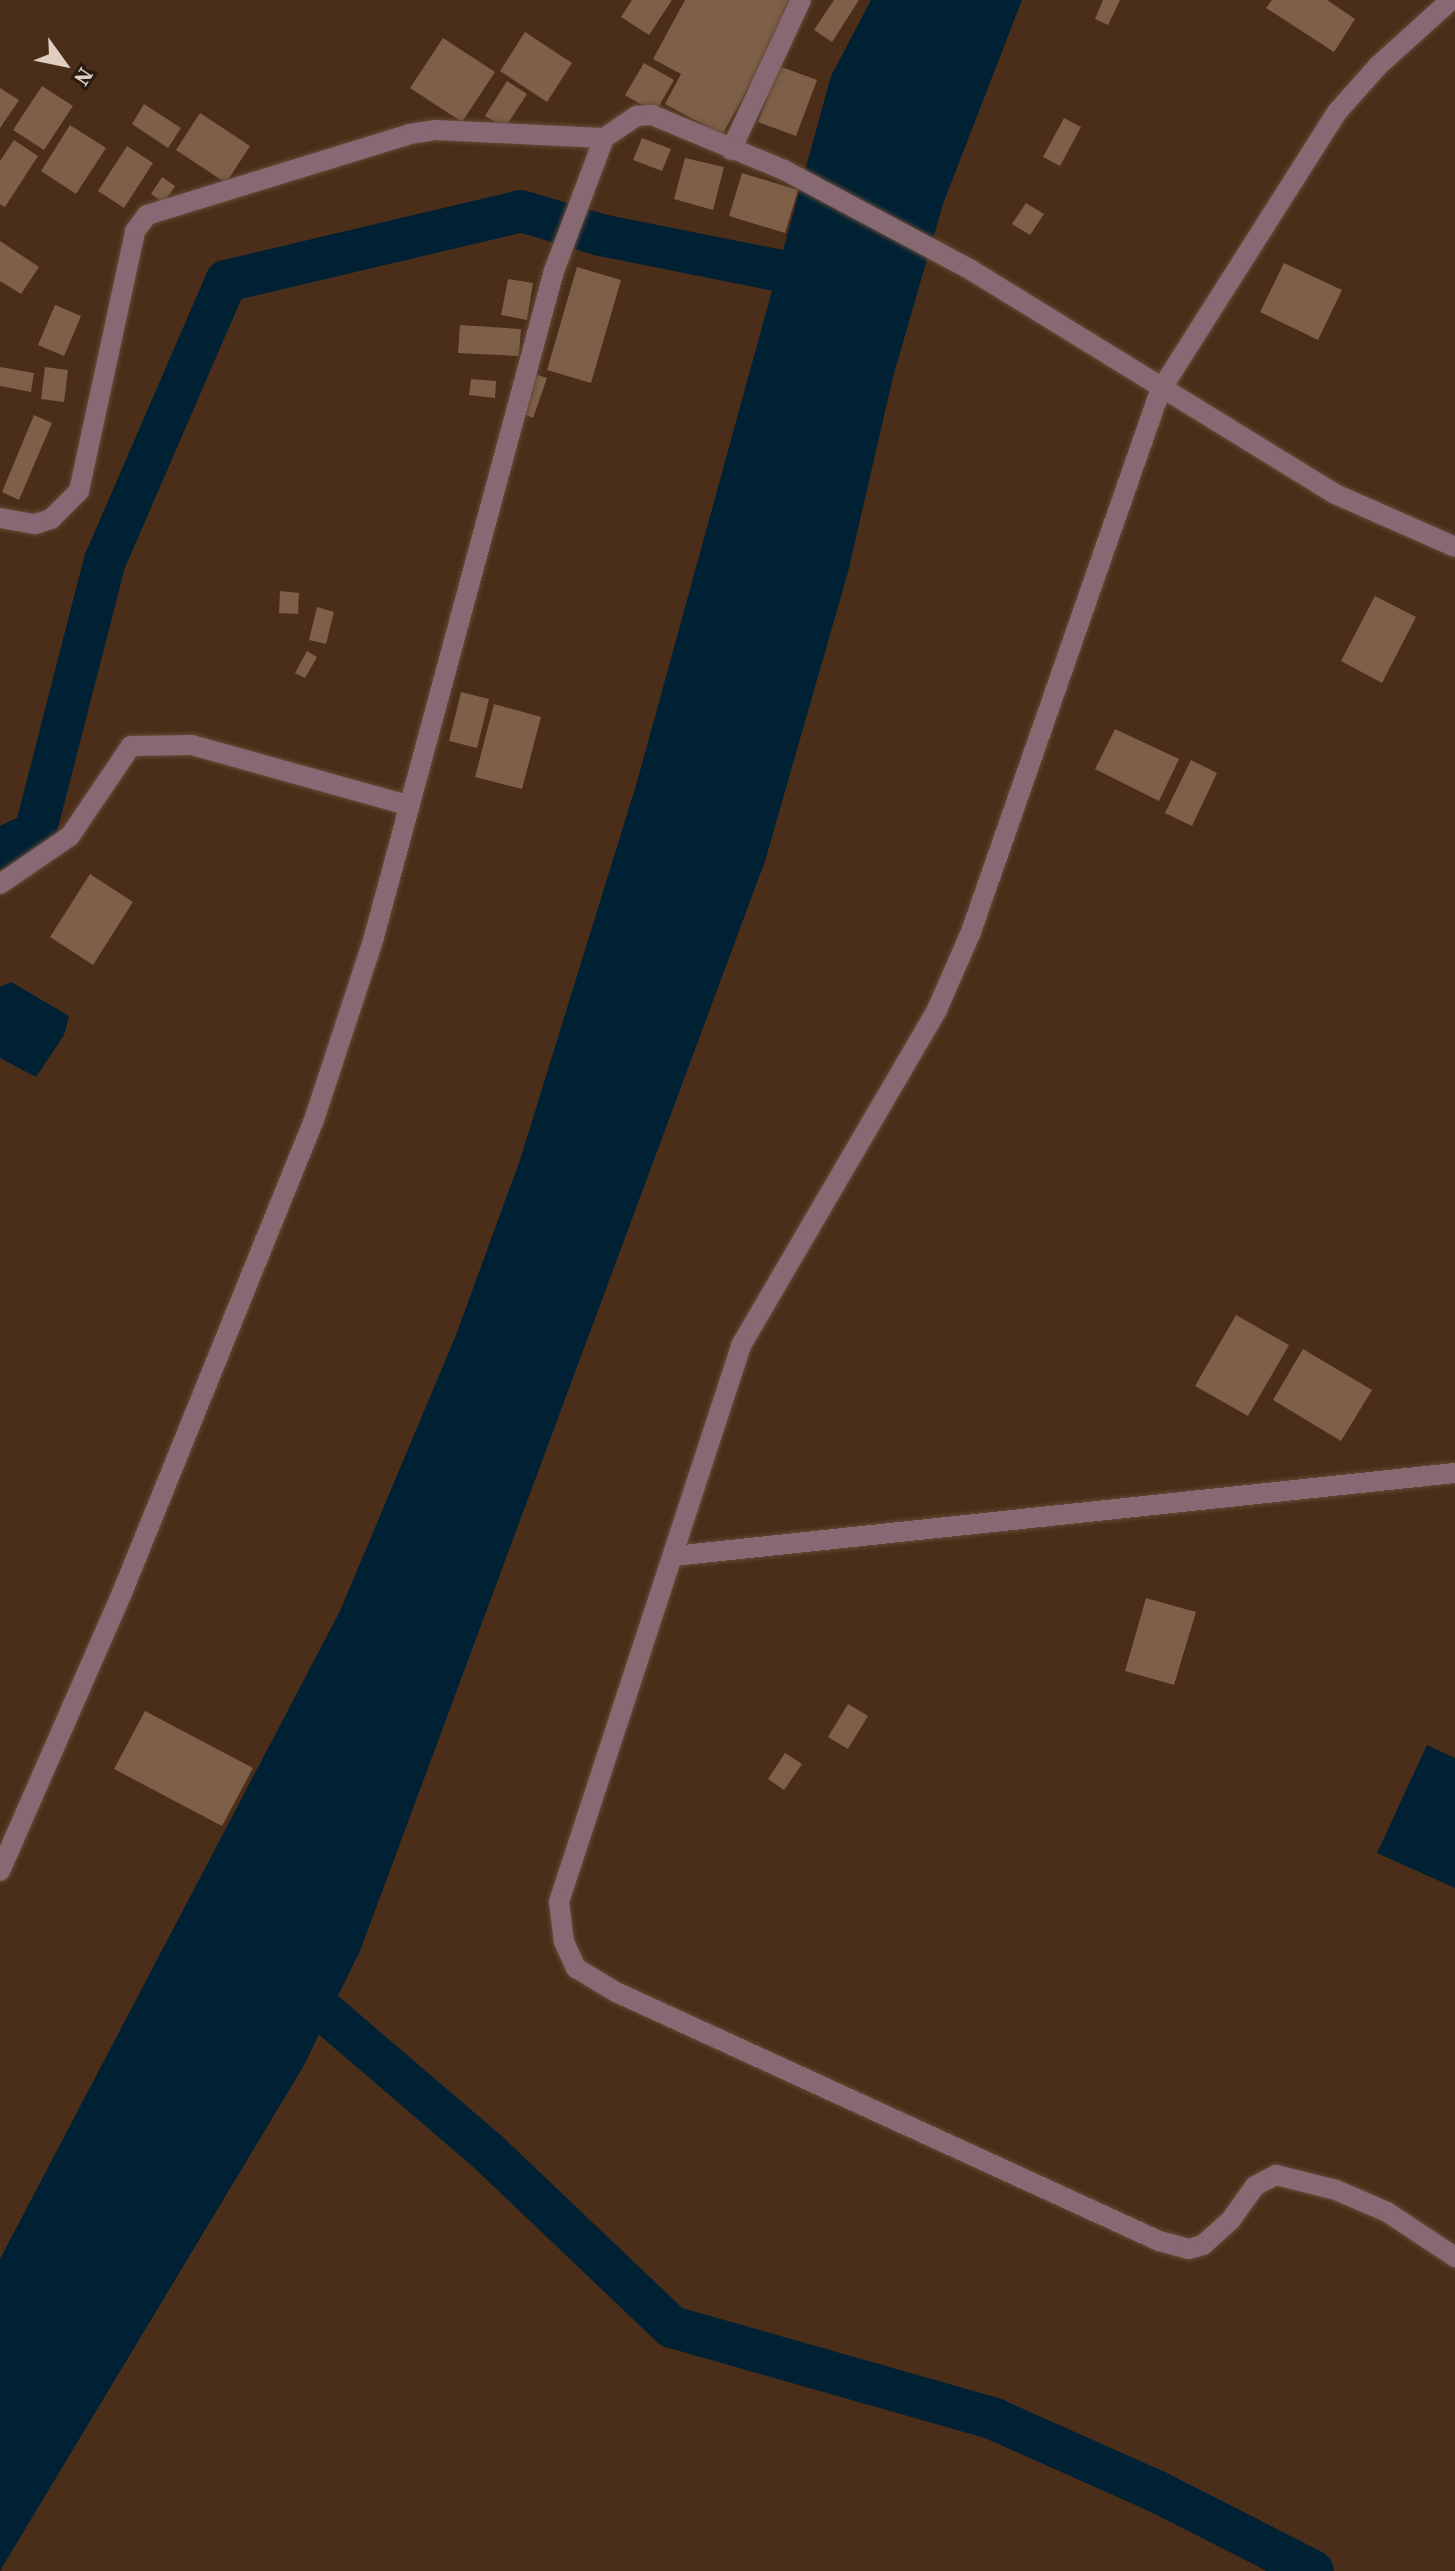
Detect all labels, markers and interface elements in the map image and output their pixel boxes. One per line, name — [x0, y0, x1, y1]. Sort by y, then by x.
north arrow — [24, 24, 104, 104]
text: N — [67, 62, 101, 92]

